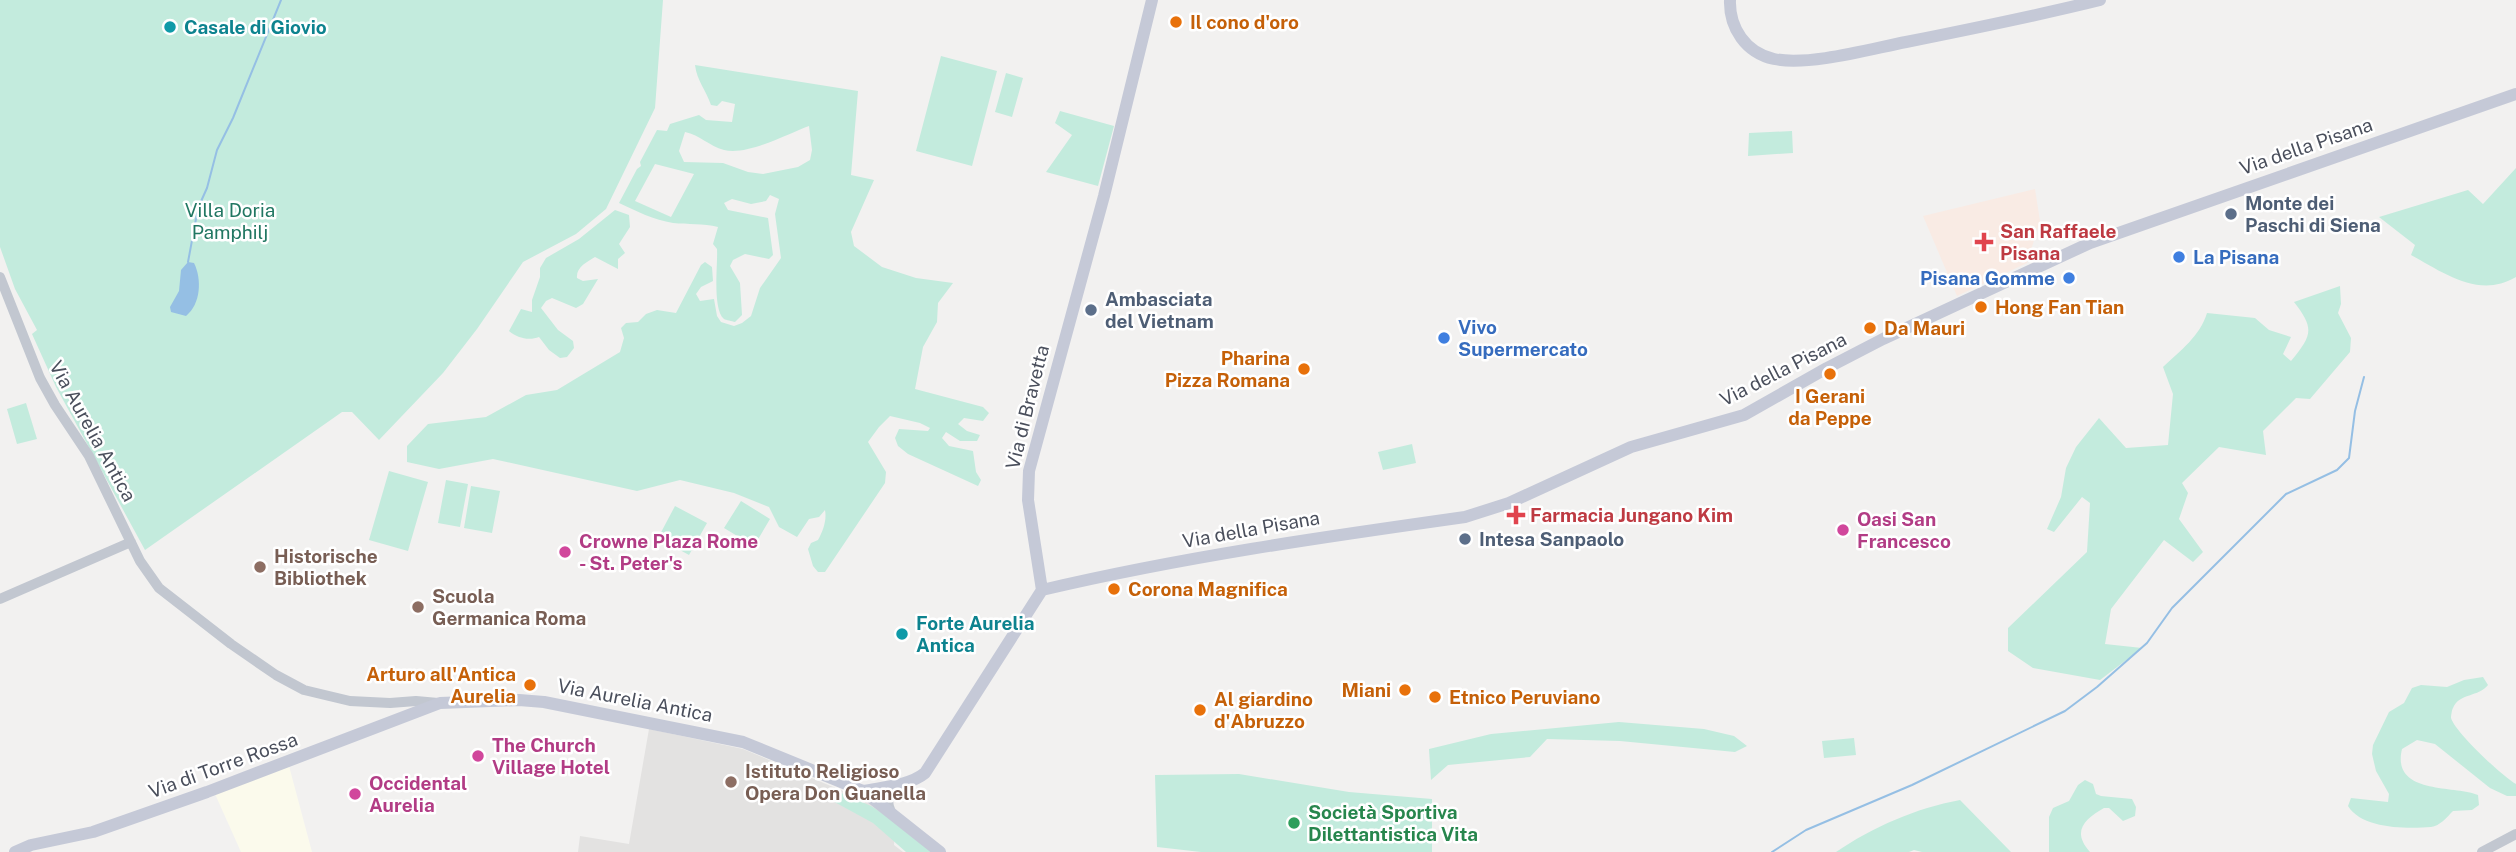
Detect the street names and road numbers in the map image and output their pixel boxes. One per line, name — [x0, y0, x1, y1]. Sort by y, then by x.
street label: Via della Pisana — [2237, 113, 2375, 179]
street label: Via della Pisana — [1716, 328, 1850, 410]
street label: Via di Bravetta — [1001, 343, 1053, 471]
street label: Via Aurelia Antica — [45, 357, 141, 505]
street label: Via della Pisana — [1181, 506, 1321, 552]
street label: Via Aurelia Antica — [556, 674, 714, 726]
street label: Via di Torre Rossa — [146, 728, 300, 802]

